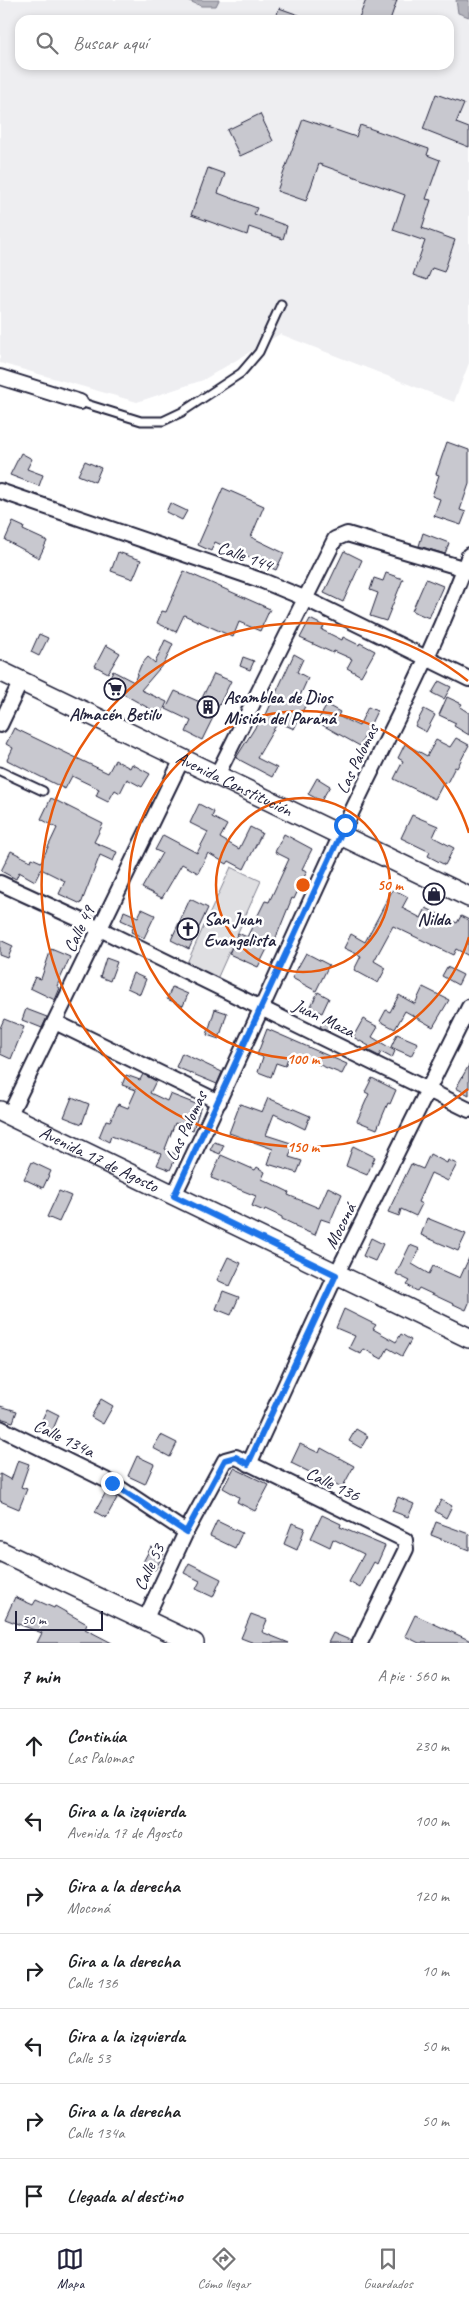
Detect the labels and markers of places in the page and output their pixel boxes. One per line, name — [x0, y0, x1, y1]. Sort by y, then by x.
supermarket icon: Almacén Betilu — [103, 677, 127, 701]
place label: Asamblea de Dios Misión del Paraná — [224, 686, 338, 729]
building icon: Asamblea de Dios Misión del Paraná — [196, 695, 220, 719]
place label: Almacén Betilu — [69, 703, 162, 725]
centre of rings — [294, 876, 312, 894]
shop icon: Nilda — [422, 882, 446, 906]
place label: San Juan Evangelista — [204, 908, 277, 951]
place label: Nilda — [418, 908, 452, 930]
church icon: San Juan Evangelista — [176, 917, 200, 941]

